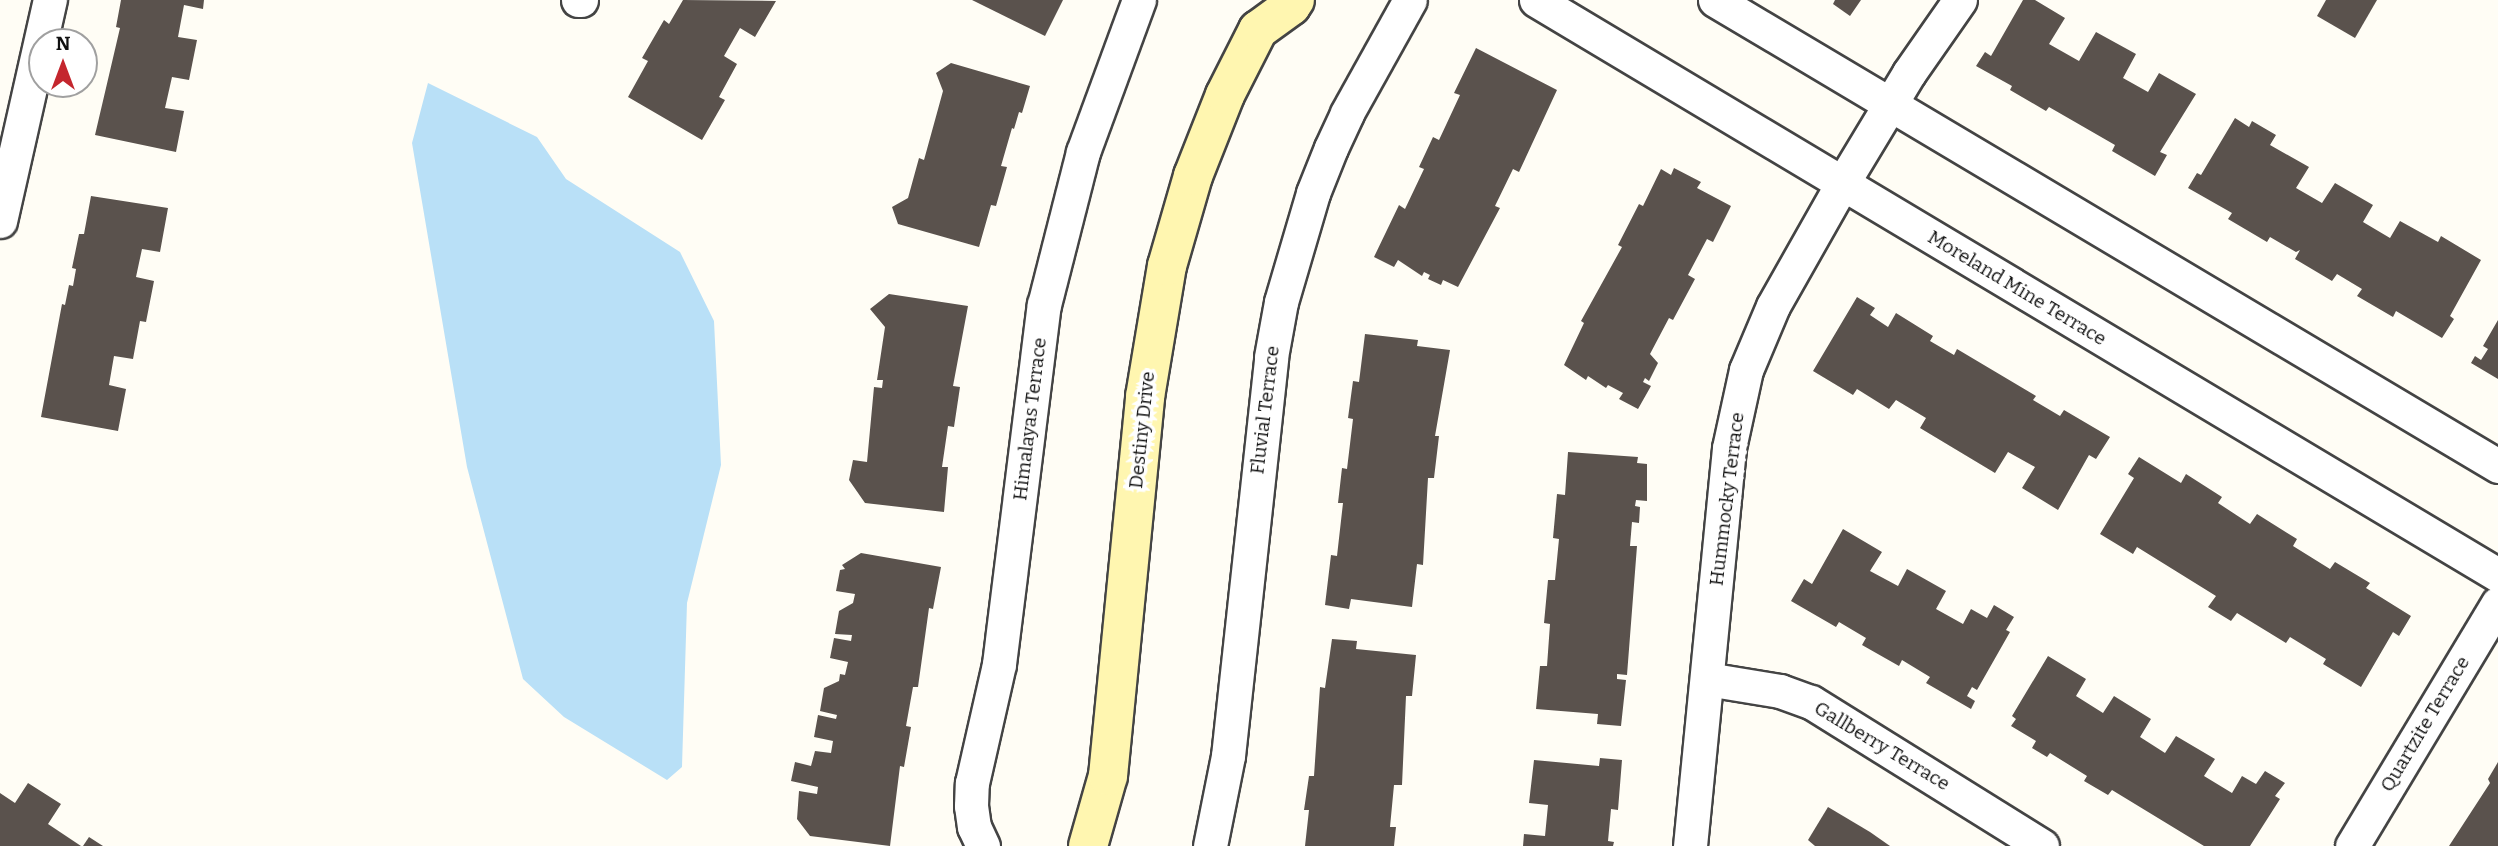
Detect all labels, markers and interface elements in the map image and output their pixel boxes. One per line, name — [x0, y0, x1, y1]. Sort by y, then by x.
north arrow — [28, 28, 98, 98]
text: N — [56, 32, 70, 55]
street label: Moreland Mine Terrace — [1924, 226, 2110, 350]
street label: Himalayas Terrace — [1009, 336, 1051, 502]
street label: Fluvial Terrace — [1246, 345, 1284, 475]
street label: Destiny Drive — [1125, 370, 1159, 490]
street label: Hummocky Terrace — [1705, 411, 1749, 587]
street label: Quartzite Terrace — [2376, 652, 2474, 796]
street label: Gallberry Terrace — [1810, 697, 1954, 795]

